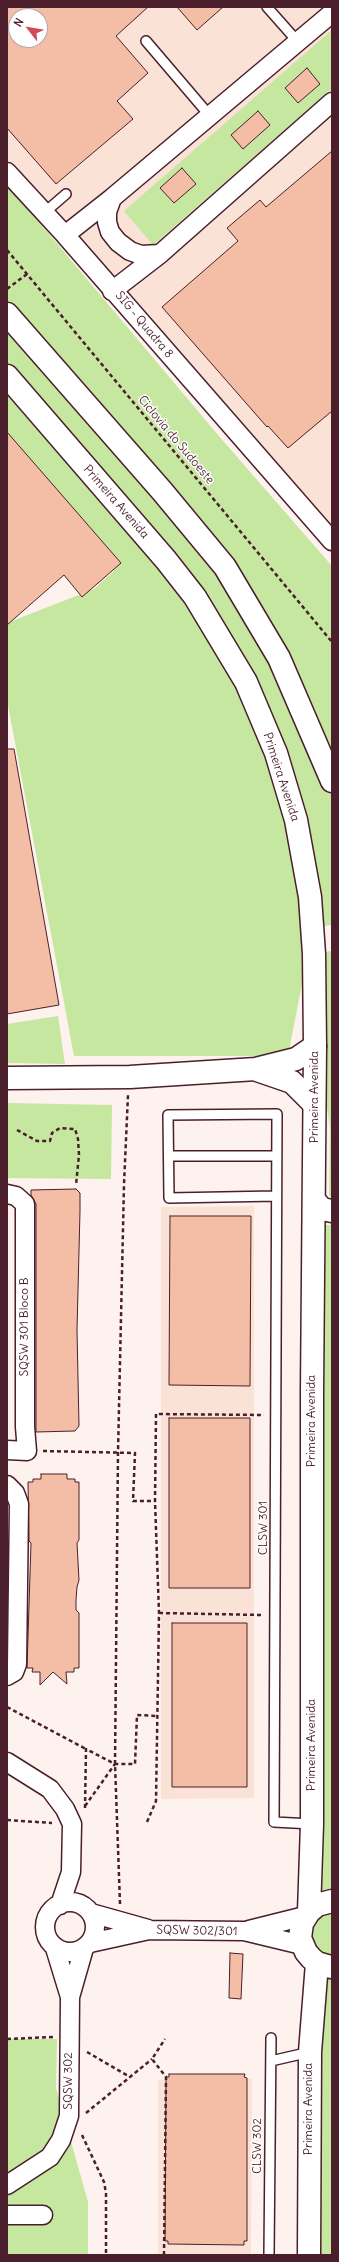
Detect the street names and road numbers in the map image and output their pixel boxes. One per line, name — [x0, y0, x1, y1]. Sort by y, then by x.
street label: SIG - Quadra 8 — [112, 289, 176, 361]
street label: Ciclovia do Sudoeste — [135, 393, 217, 487]
street label: Primeira Avenida — [80, 462, 152, 542]
street label: Primeira Avenida — [260, 731, 302, 823]
street label: Primeira Avenida — [308, 1051, 322, 1143]
street label: SQSW 301 Bloco B — [18, 1277, 32, 1377]
street label: Primeira Avenida — [305, 1375, 319, 1467]
street label: CLSW 301 — [257, 1501, 271, 1555]
street label: Primeira Avenida — [305, 1699, 319, 1791]
street label: SQSW 302/301 — [156, 1923, 238, 1939]
street label: SQSW 302 — [62, 2052, 76, 2110]
street label: Primeira Avenida — [302, 2063, 316, 2155]
street label: CLSW 302 — [251, 2118, 265, 2174]

